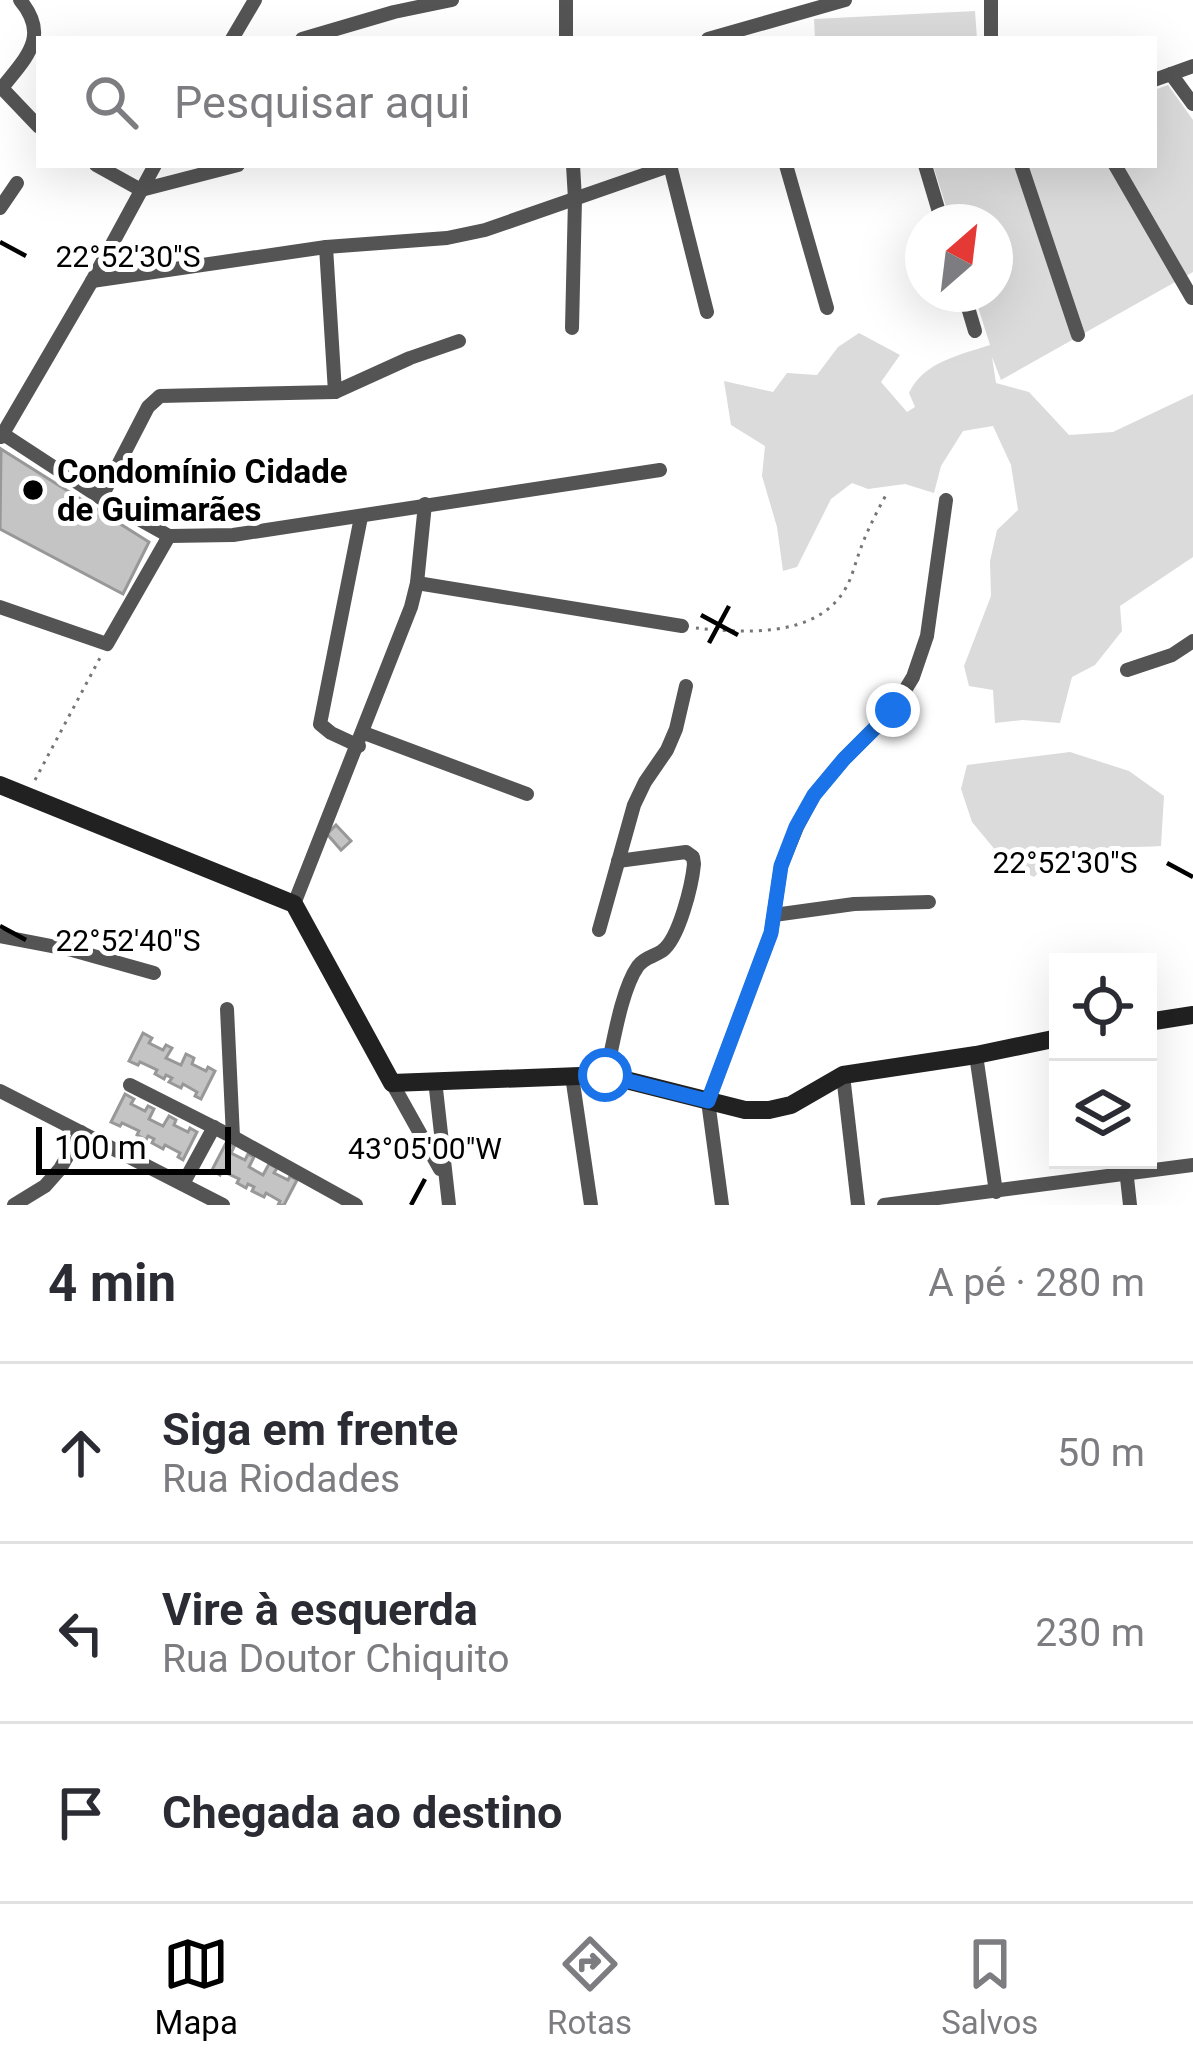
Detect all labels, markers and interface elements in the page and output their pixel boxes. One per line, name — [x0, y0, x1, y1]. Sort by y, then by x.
search box — [36, 36, 1157, 168]
icon: search — [78, 69, 144, 135]
text: Pesquisar aqui — [174, 76, 470, 129]
north arrow — [905, 204, 1013, 312]
text: 22°52'30"S — [55, 239, 201, 274]
place label: Condomínio Cidade de Guimarães — [57, 452, 348, 529]
marker: Condomínio Cidade de Guimarães — [20, 477, 46, 503]
route end — [866, 683, 920, 737]
text: 22°52'30"S — [992, 845, 1138, 880]
text: 22°52'40"S — [55, 923, 201, 958]
map controls — [1049, 953, 1157, 1169]
button: locate — [1049, 953, 1157, 1061]
route start — [578, 1048, 632, 1102]
button: layers — [1049, 1061, 1157, 1169]
scale bar — [36, 1121, 231, 1174]
text: 100 m — [54, 1128, 147, 1167]
text: 43°05'00"W — [348, 1131, 502, 1166]
text: 4 min — [48, 1254, 176, 1313]
text: A pé · 280 m — [928, 1260, 1145, 1306]
text: Siga em frente — [162, 1403, 458, 1456]
icon: ahead — [48, 1420, 114, 1486]
text: 50 m — [1057, 1430, 1145, 1476]
text: Rua Riodades — [162, 1456, 400, 1502]
text: Vire à esquerda — [162, 1583, 478, 1636]
icon: left — [48, 1600, 114, 1666]
text: 230 m — [1035, 1610, 1145, 1656]
text: Rua Doutor Chiquito — [162, 1636, 509, 1682]
icon: arrive — [48, 1780, 114, 1846]
text: Chegada ao destino — [162, 1786, 563, 1839]
tab: Mapa — [155, 1931, 238, 2042]
tab: Rotas — [547, 1931, 632, 2042]
tab: Salvos — [941, 1931, 1038, 2042]

